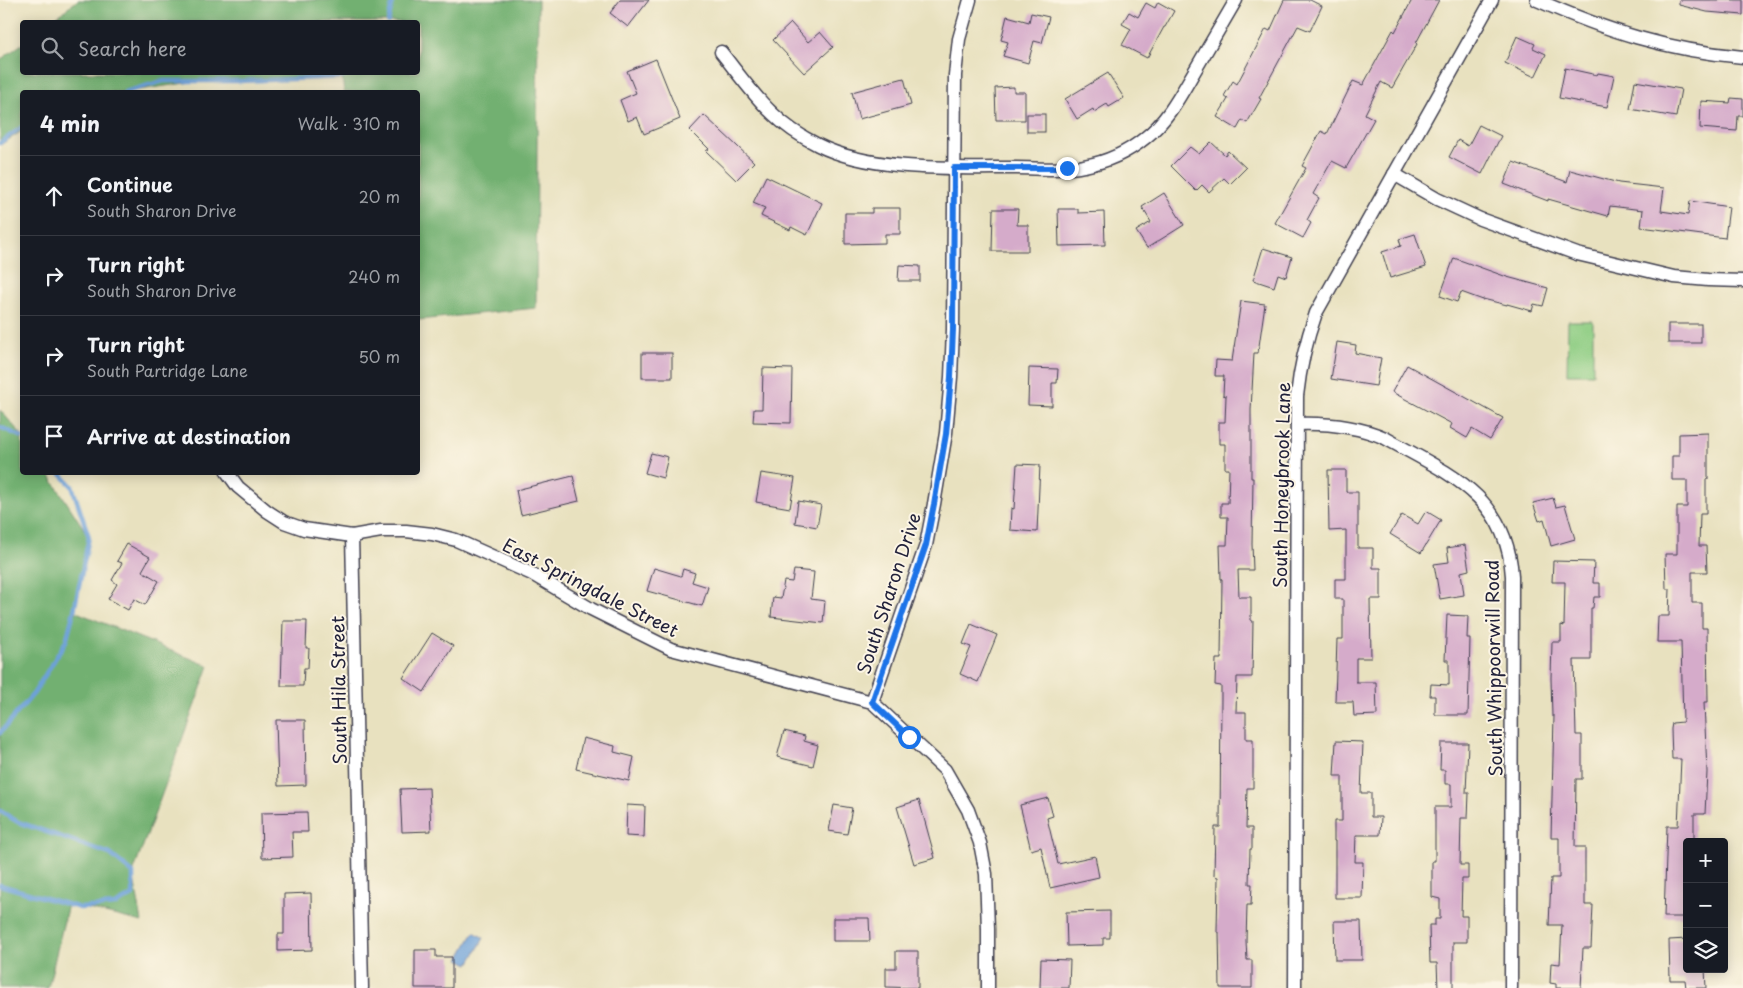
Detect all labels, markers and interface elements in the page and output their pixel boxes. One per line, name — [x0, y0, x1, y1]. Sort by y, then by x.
search box — [20, 20, 420, 75]
icon: search — [38, 34, 66, 62]
text: Search here — [78, 34, 187, 62]
text: 4 min — [40, 107, 100, 139]
text: Walk · 310 m — [298, 111, 400, 135]
route end — [1056, 157, 1079, 180]
text: Continue — [87, 170, 173, 198]
icon: ahead — [40, 182, 68, 210]
text: 20 m — [359, 184, 400, 208]
text: South Sharon Drive — [87, 198, 237, 222]
text: Turn right — [87, 250, 185, 278]
icon: right — [40, 262, 68, 290]
text: 240 m — [348, 264, 400, 288]
text: South Sharon Drive — [87, 278, 237, 302]
text: Turn right — [87, 330, 185, 358]
icon: right — [40, 342, 68, 370]
text: 50 m — [359, 344, 400, 368]
text: South Partridge Lane — [87, 358, 248, 382]
street label: South Honeybrook Lane — [1266, 382, 1296, 588]
icon: arrive — [40, 422, 68, 450]
text: Arrive at destination — [87, 422, 291, 450]
street label: South Sharon Drive — [849, 509, 927, 677]
street label: East Springdale Street — [498, 531, 684, 643]
street label: South Whippoorwill Road — [1478, 559, 1508, 777]
street label: South Hila Street — [323, 615, 353, 765]
route start — [898, 726, 921, 749]
map controls — [1683, 838, 1728, 973]
button: + — [1683, 838, 1728, 883]
button: − — [1683, 883, 1728, 928]
button: layers — [1683, 928, 1728, 973]

